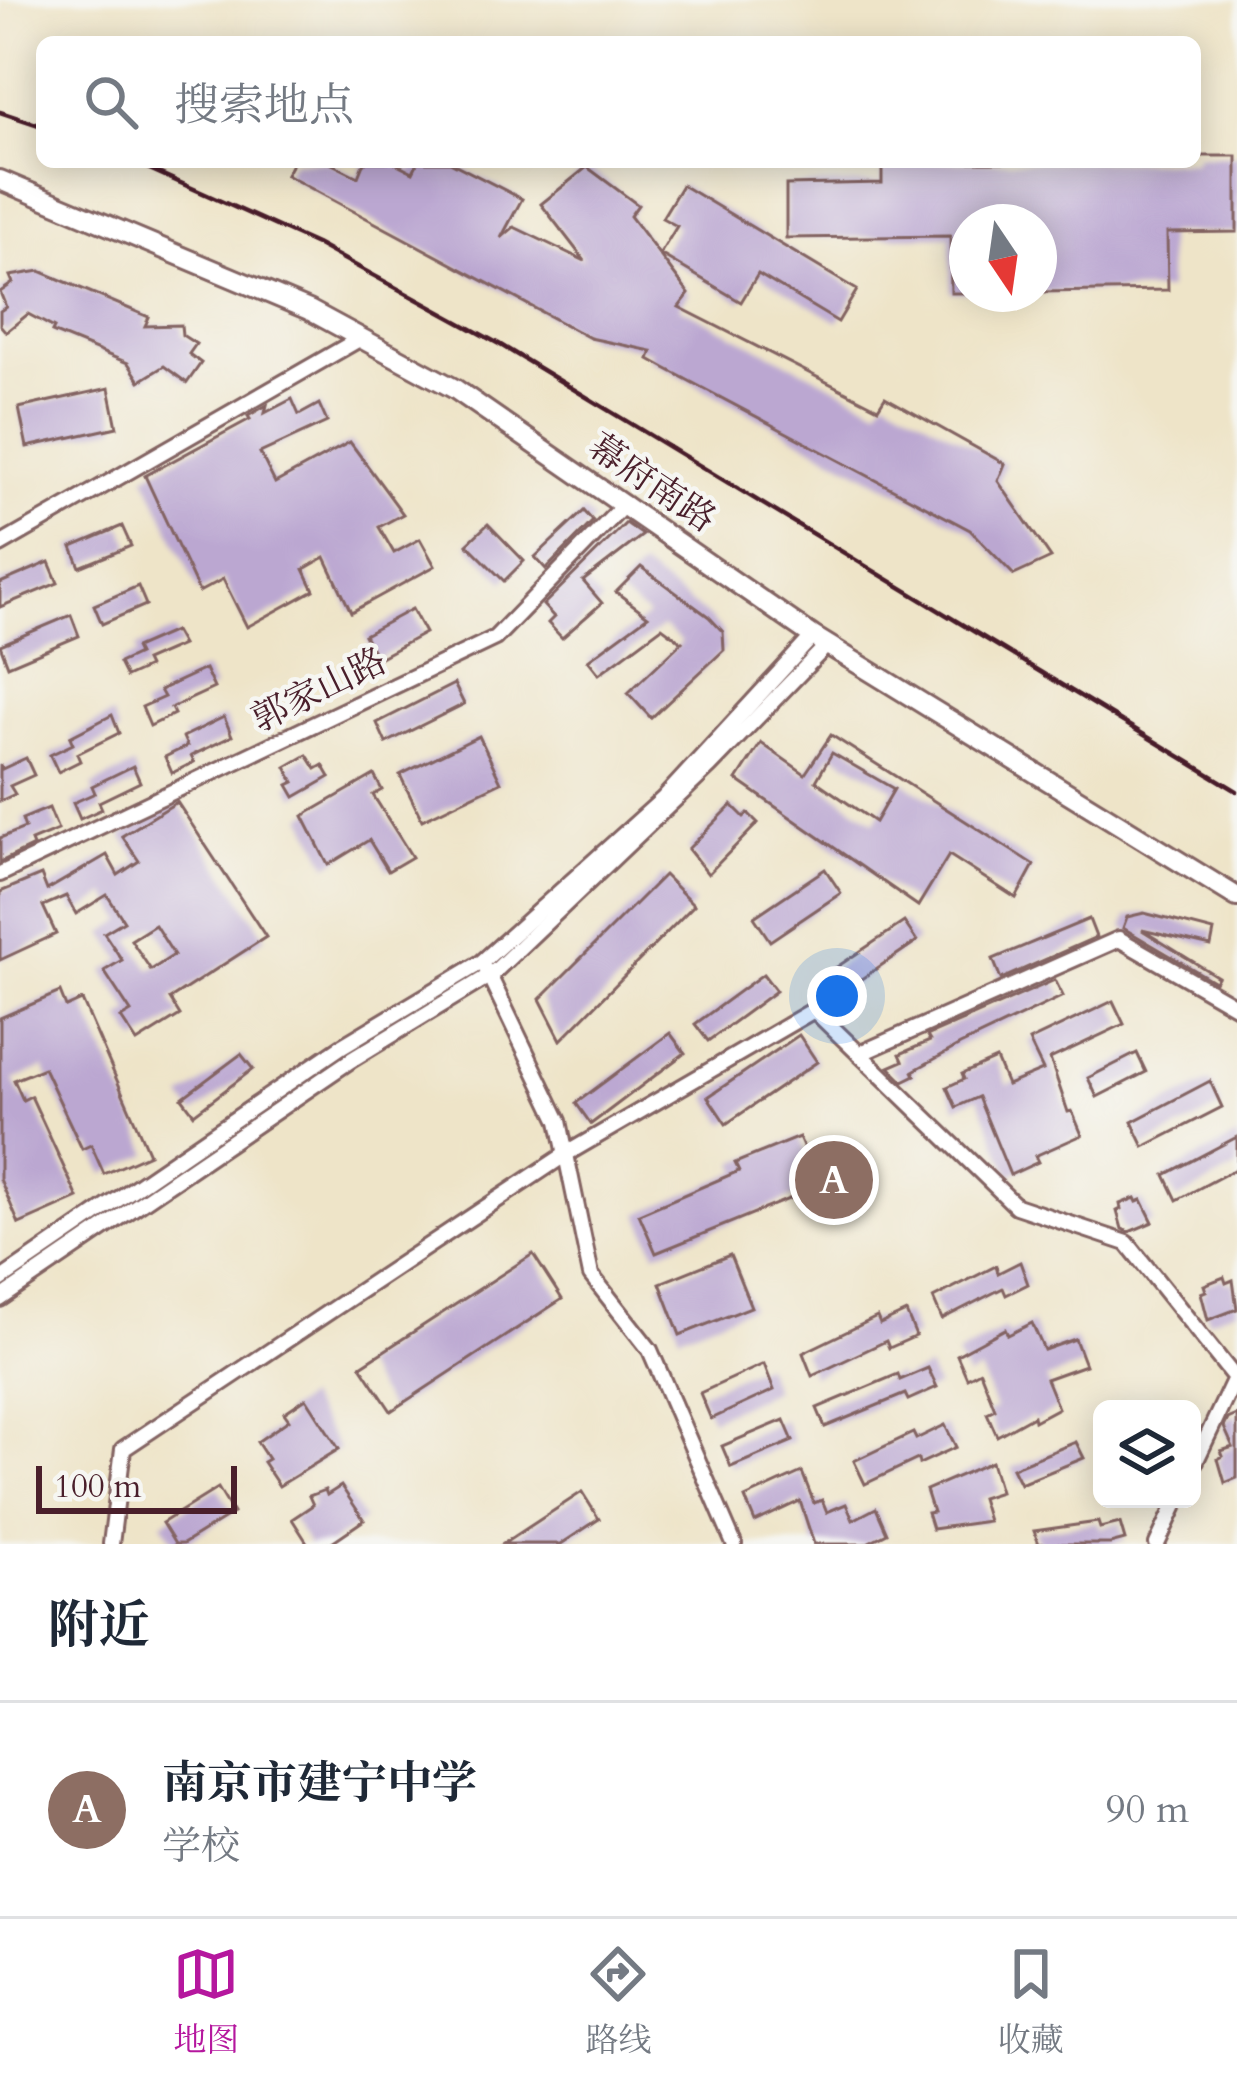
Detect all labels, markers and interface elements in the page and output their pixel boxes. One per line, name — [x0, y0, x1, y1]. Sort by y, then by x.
search box — [36, 36, 1201, 168]
icon: search — [78, 69, 144, 135]
text: 搜索地点 — [174, 75, 354, 136]
north arrow — [949, 204, 1057, 312]
street label: 幕府南路 — [579, 422, 725, 544]
street label: 郭家山路 — [244, 636, 394, 744]
your location — [807, 966, 867, 1026]
pin: A — [795, 1135, 873, 1225]
map controls — [1093, 1400, 1201, 1508]
button: layers — [1093, 1400, 1201, 1508]
scale bar — [36, 1460, 237, 1513]
text: 100 m — [54, 1464, 141, 1509]
text: 附近 — [48, 1591, 150, 1661]
text: 南京市建宁中学 — [162, 1753, 477, 1814]
text: A — [72, 1783, 102, 1836]
text: 90 m — [1106, 1783, 1189, 1836]
text: 学校 — [162, 1820, 240, 1873]
tab: 地图 — [173, 1941, 239, 2063]
tab: 路线 — [585, 1941, 651, 2063]
tab: 收藏 — [998, 1941, 1064, 2063]

